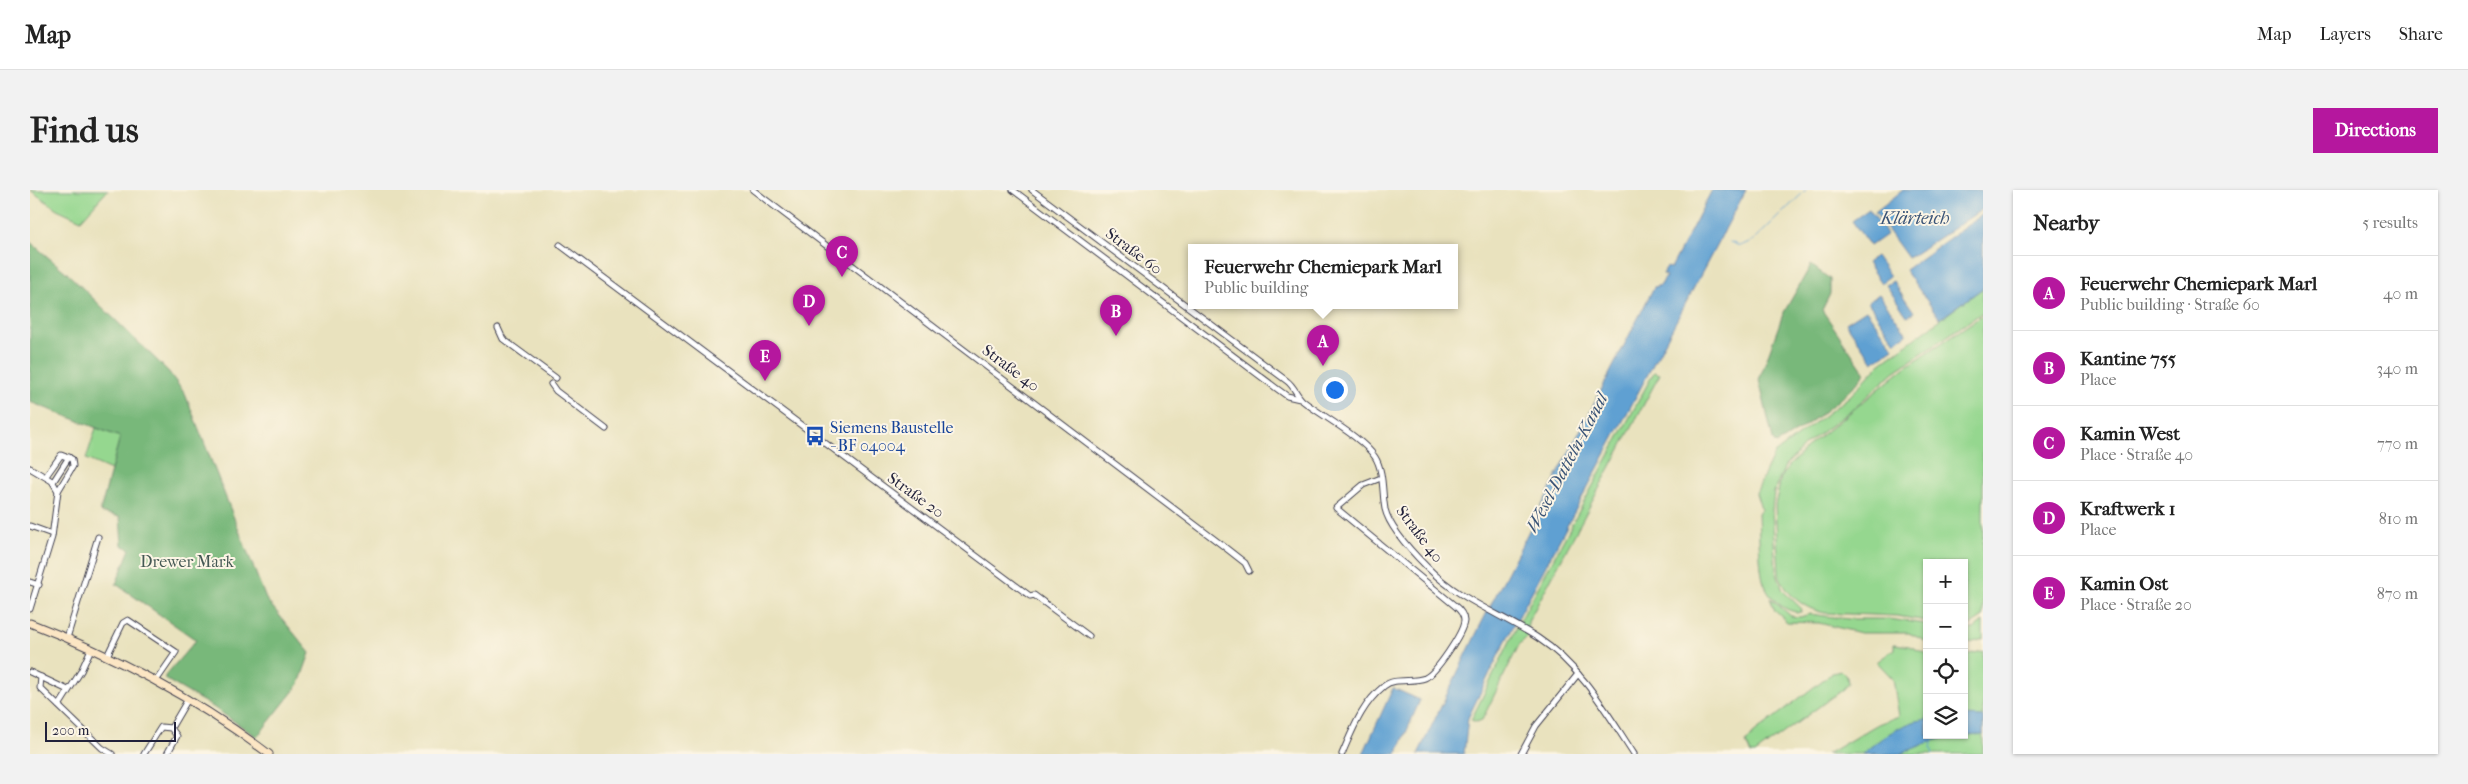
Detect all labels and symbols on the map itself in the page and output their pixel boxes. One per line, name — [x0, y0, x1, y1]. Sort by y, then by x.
water label: Klärteich — [1878, 208, 1950, 229]
street label: Straße 60 — [1102, 224, 1166, 278]
pin: C — [826, 236, 858, 277]
pin: D — [793, 285, 825, 326]
pin: B — [1100, 295, 1132, 336]
pin: A — [1307, 325, 1339, 366]
pin: E — [749, 340, 781, 381]
street label: Straße 40 — [979, 340, 1043, 396]
your location — [1322, 377, 1348, 403]
water label: Wesel-Datteln-Kanal — [1521, 388, 1614, 536]
place label: Siemens Baustelle - BF 04004 — [830, 418, 954, 455]
bus stop icon: Siemens Baustelle - BF 04004 — [804, 425, 826, 447]
street label: Straße 20 — [884, 468, 948, 522]
street label: Straße 40 — [1392, 502, 1448, 566]
park label: Drewer Mark — [140, 552, 234, 571]
scale bar — [45, 719, 176, 742]

